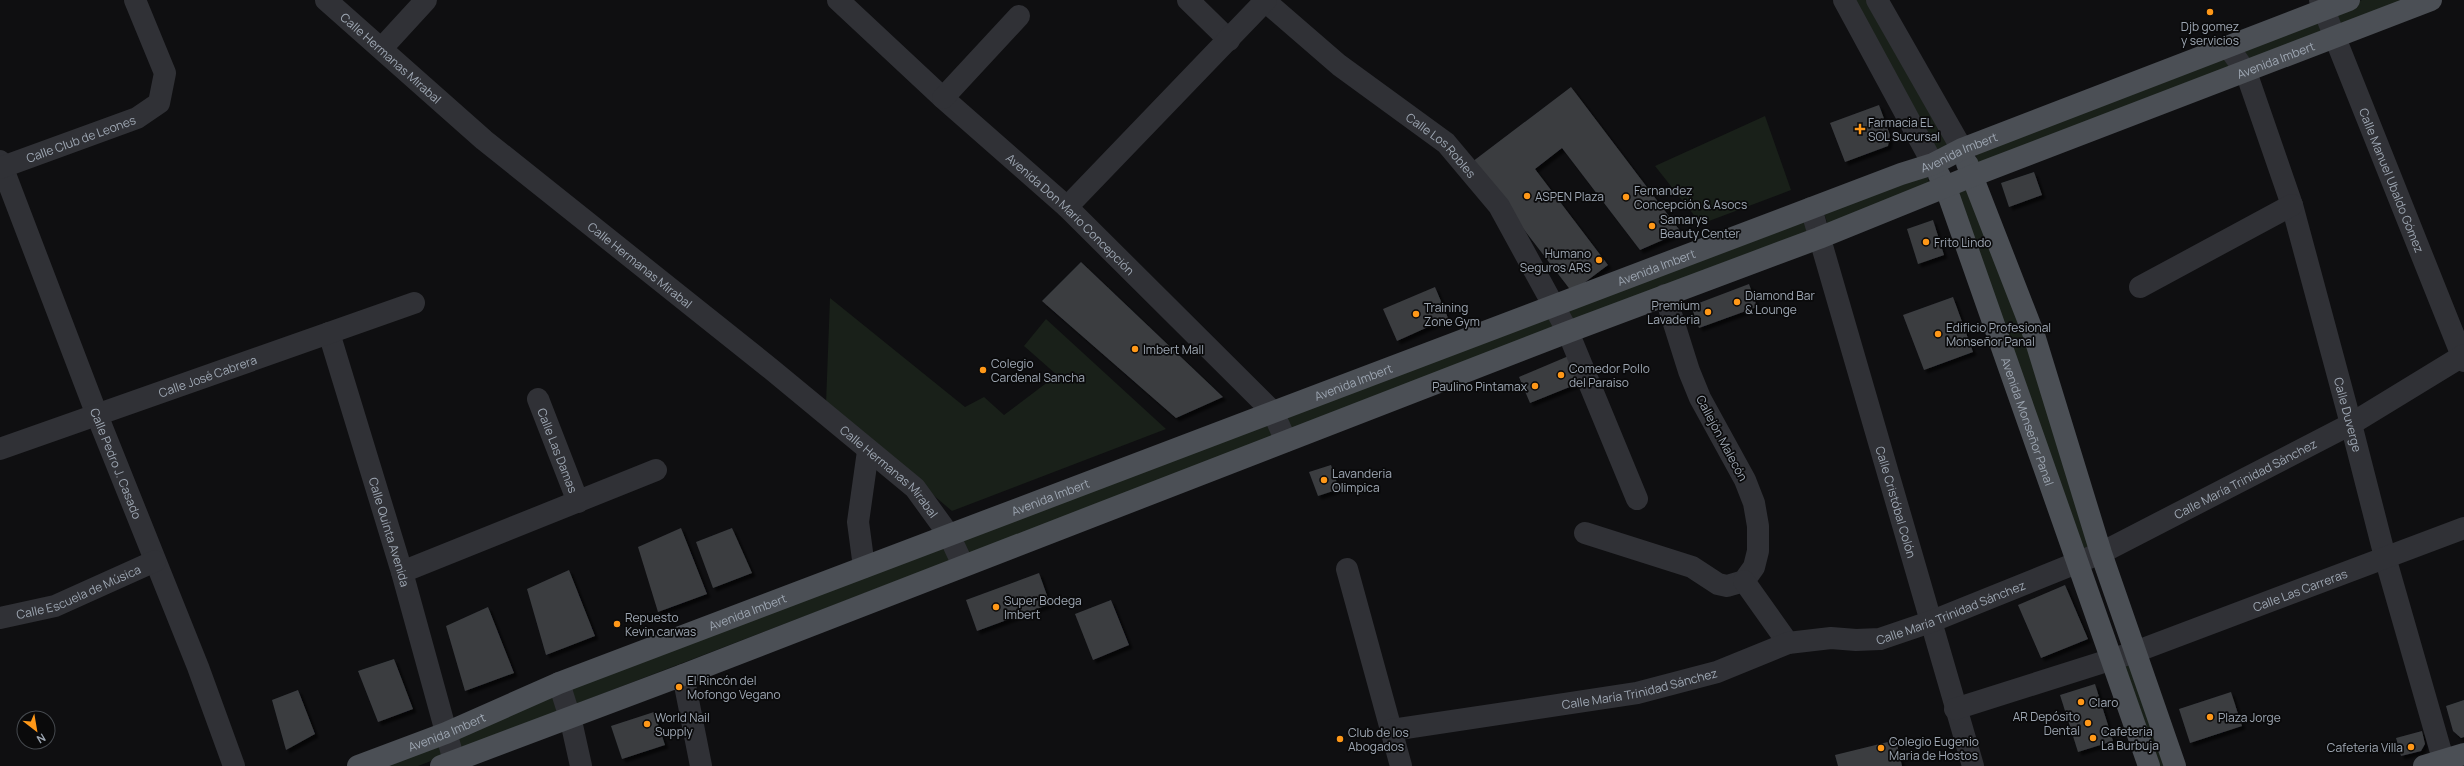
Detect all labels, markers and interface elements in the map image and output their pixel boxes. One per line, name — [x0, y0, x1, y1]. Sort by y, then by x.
marker: Djb gomez y servicios — [2205, 7, 2215, 17]
street label: Calle Hermanas Mirabal — [337, 8, 445, 107]
place label: Djb gomez y servicios — [2181, 18, 2239, 49]
street label: Avenida Imbert — [2234, 37, 2317, 82]
street label: Calle Manuel Ubaldo Gómez — [2355, 105, 2428, 255]
street label: Calle Los Robles — [1403, 108, 1480, 181]
street label: Calle Club de Leones — [24, 111, 138, 166]
place label: Farmacia EL SOL Sucursal — [1868, 114, 1940, 145]
marker: Farmacia EL SOL Sucursal — [1855, 124, 1865, 134]
street label: Avenida Imbert — [1919, 128, 2000, 176]
street label: Avenida Don Mario Concepción — [1003, 149, 1139, 278]
place label: Fernandez Concepción & Asocs — [1634, 182, 1747, 213]
place label: ASPEN Plaza — [1535, 188, 1604, 205]
marker: ASPEN Plaza — [1522, 191, 1532, 201]
marker: Fernandez Concepción & Asocs — [1621, 192, 1631, 202]
place label: Samarys Beauty Center — [1660, 211, 1741, 242]
street label: Calle Hermanas Mirabal — [584, 218, 696, 312]
marker: Samarys Beauty Center — [1647, 221, 1657, 231]
place label: Frito Lindo — [1934, 234, 1991, 251]
marker: Frito Lindo — [1921, 237, 1931, 247]
street label: Avenida Imbert — [1615, 244, 1698, 289]
place label: Humano Seguros ARS — [1520, 245, 1591, 276]
marker: Humano Seguros ARS — [1594, 255, 1604, 265]
place label: Diamond Bar & Lounge — [1745, 287, 1815, 318]
place label: Premium Lavaderia — [1647, 297, 1700, 328]
marker: Diamond Bar & Lounge — [1732, 297, 1742, 307]
place label: Training Zone Gym — [1424, 299, 1480, 330]
marker: Premium Lavaderia — [1703, 307, 1713, 317]
marker: Training Zone Gym — [1411, 309, 1421, 319]
place label: Edificio Profesional Monseñor Panal — [1946, 319, 2051, 350]
marker: Edificio Profesional Monseñor Panal — [1933, 329, 1943, 339]
place label: Imbert Mall — [1143, 341, 1204, 358]
marker: Imbert Mall — [1130, 344, 1140, 354]
street label: Calle José Cabrera — [156, 351, 259, 401]
place label: Colegio Cardenal Sancha — [991, 355, 1085, 386]
street label: Avenida Monseñor Panal — [1998, 355, 2058, 488]
street label: Avenida Imbert — [1312, 359, 1395, 404]
place label: Comedor Pollo del Paraiso — [1569, 360, 1650, 391]
marker: Colegio Cardenal Sancha — [978, 365, 988, 375]
marker: Comedor Pollo del Paraiso — [1556, 370, 1566, 380]
street label: Calle Duverge — [2330, 375, 2366, 454]
place label: Paulino Pintamax — [1432, 378, 1528, 395]
marker: Paulino Pintamax — [1530, 381, 1540, 391]
street label: Callejón Malecón — [1692, 392, 1752, 484]
street label: Calle Pedro J. Casado — [87, 405, 146, 521]
street label: Calle Las Damas — [534, 405, 582, 495]
street label: Calle Hermanas Mirabal — [836, 421, 942, 521]
street label: Calle María Trinidad Sánchez — [2171, 435, 2320, 523]
street label: Calle Cristóbal Colón — [1872, 444, 1921, 560]
place label: Lavanderia Olimpica — [1332, 465, 1392, 496]
street label: Avenida Imbert — [1009, 474, 1092, 519]
street label: Calle Quinta Avenida — [365, 475, 414, 589]
marker: Lavanderia Olimpica — [1319, 475, 1329, 485]
street label: Calle Escuela de Música — [15, 560, 143, 623]
street label: Calle Las Carreras — [2250, 564, 2350, 615]
street label: Calle María Trinidad Sánchez — [1874, 576, 2028, 648]
street label: Avenida Imbert — [706, 589, 789, 634]
place label: Super Bodega Imbert — [1004, 592, 1082, 623]
marker: Super Bodega Imbert — [991, 602, 1001, 612]
place label: Repuesto Kevin carwas — [625, 609, 696, 640]
marker: Repuesto Kevin carwas — [612, 619, 622, 629]
street label: Calle María Trinidad Sánchez — [1560, 664, 1719, 713]
place label: El Rincón del Mofongo Vegano — [687, 672, 781, 703]
marker: El Rincón del Mofongo Vegano — [674, 682, 684, 692]
place label: Claro — [2089, 694, 2118, 711]
marker: Claro — [2076, 697, 2086, 707]
street label: Avenida Imbert — [405, 708, 488, 755]
place label: AR Depósito Dental — [2013, 708, 2080, 739]
place label: World Nail Supply — [655, 709, 710, 740]
place label: Plaza Jorge — [2218, 709, 2281, 726]
north arrow — [16, 710, 56, 750]
marker: Plaza Jorge — [2205, 712, 2215, 722]
marker: AR Depósito Dental — [2083, 718, 2093, 728]
marker: World Nail Supply — [642, 719, 652, 729]
place label: Cafeteria La Burbuja — [2101, 723, 2159, 754]
place label: Club de los Abogados — [1348, 724, 1409, 755]
text: N — [34, 731, 49, 748]
place label: Colegio Eugenio Maria de Hostos — [1889, 733, 1979, 764]
marker: Cafeteria La Burbuja — [2088, 733, 2098, 743]
marker: Club de los Abogados — [1335, 734, 1345, 744]
place label: Cafeteria Villa — [2327, 739, 2403, 756]
marker: Cafeteria Villa — [2406, 742, 2416, 752]
marker: Colegio Eugenio Maria de Hostos — [1876, 743, 1886, 753]

